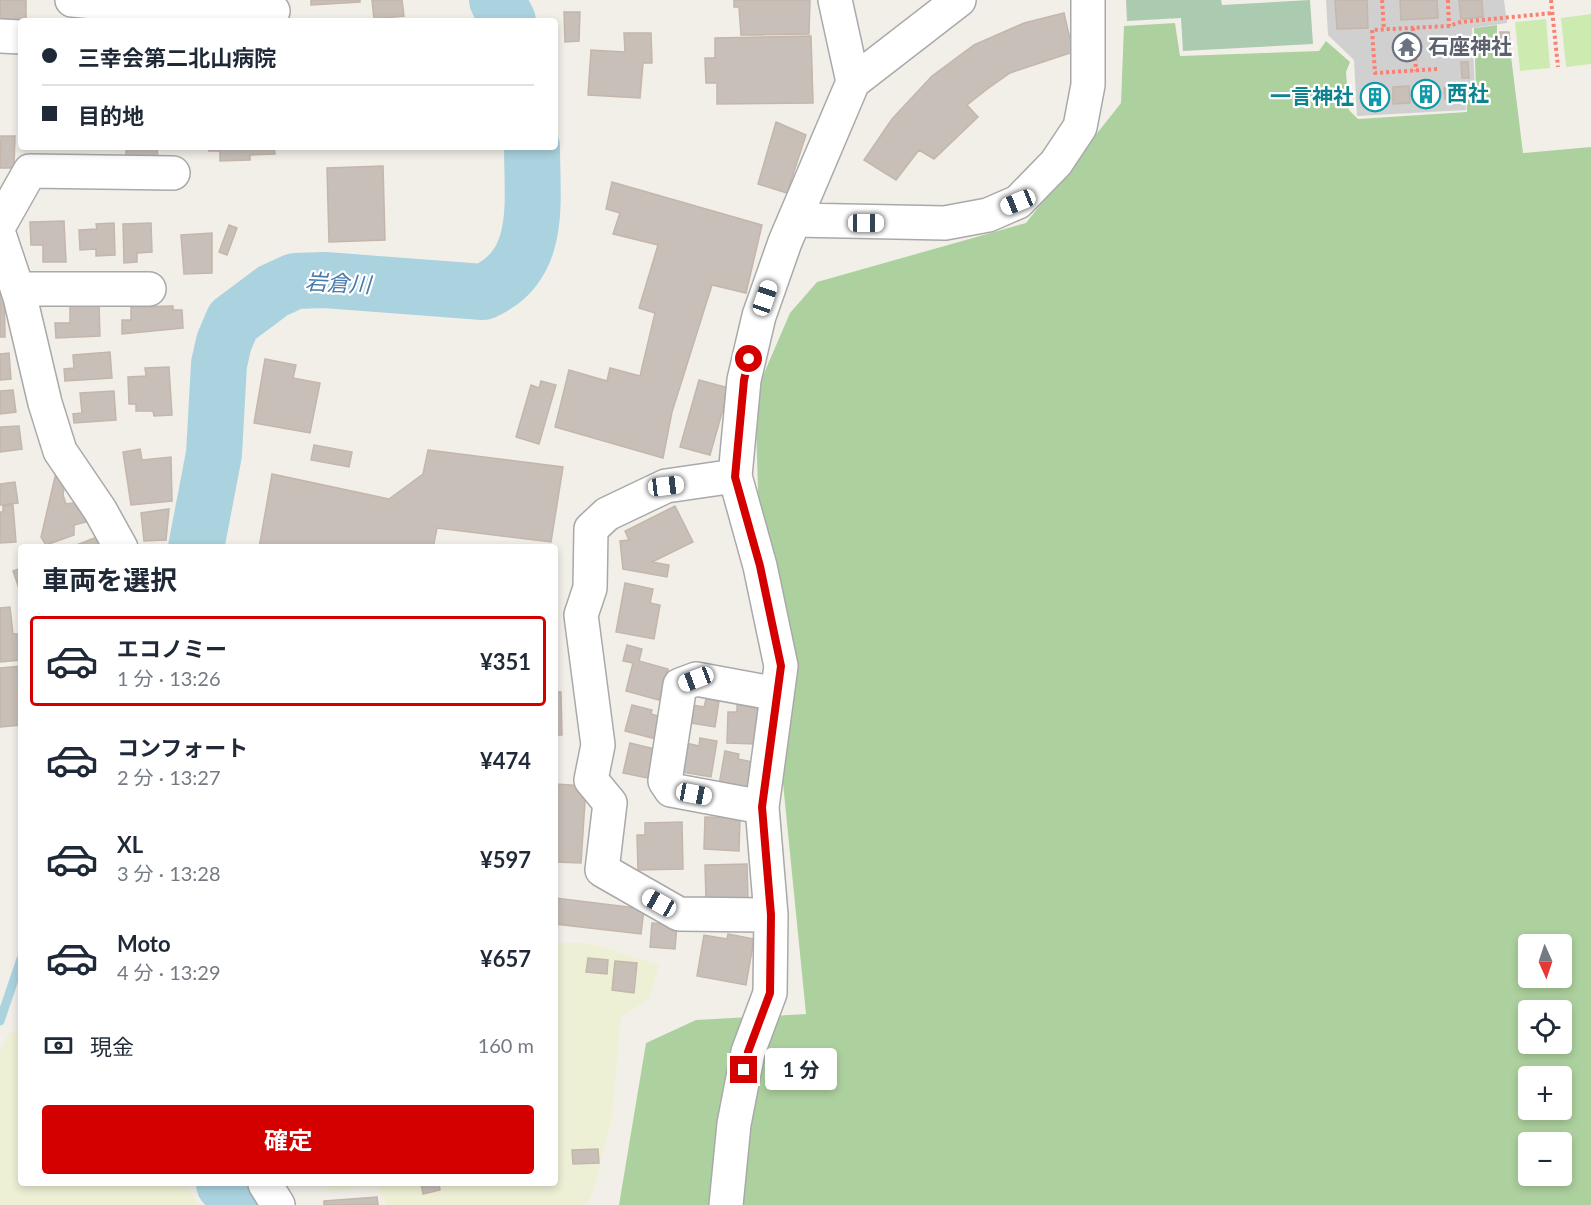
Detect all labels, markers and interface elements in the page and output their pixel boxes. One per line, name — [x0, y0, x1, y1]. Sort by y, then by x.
temple icon: 石座神社 — [1391, 31, 1423, 63]
place label: 石座神社 — [1428, 33, 1512, 58]
text: 三幸会第二北山病院 — [78, 44, 276, 71]
building icon: 西社 — [1410, 78, 1442, 110]
place label: 西社 — [1447, 80, 1489, 105]
building icon: 一言神社 — [1359, 81, 1391, 113]
place label: 一言神社 — [1270, 83, 1354, 108]
text: 目的地 — [78, 102, 144, 129]
car — [998, 187, 1038, 217]
car — [848, 214, 884, 232]
water label: 岩倉川 — [304, 267, 374, 298]
car — [751, 278, 779, 318]
route start — [735, 345, 762, 372]
car — [647, 475, 685, 497]
text: 車両を選択 — [42, 563, 177, 596]
icon: car — [45, 634, 99, 688]
text: エコノミー — [117, 635, 227, 662]
text: ¥351 — [480, 648, 531, 675]
car — [676, 664, 716, 694]
text: 1 分 · 13:26 — [117, 666, 221, 690]
icon: car — [45, 733, 99, 787]
text: コンフォート — [117, 734, 248, 761]
text: ¥474 — [480, 747, 531, 774]
text: 2 分 · 13:27 — [117, 765, 221, 789]
car — [675, 782, 713, 806]
text: XL — [117, 831, 143, 858]
icon: car — [45, 832, 99, 886]
text: ¥597 — [480, 846, 531, 873]
text: 3 分 · 13:28 — [117, 861, 221, 885]
car — [639, 886, 679, 920]
text: Moto — [117, 930, 171, 957]
icon: car — [45, 931, 99, 985]
north arrow — [1518, 934, 1572, 988]
map controls — [1518, 934, 1572, 1186]
text: ¥657 — [480, 945, 531, 972]
text: 4 分 · 13:29 — [117, 960, 221, 984]
button: locate — [1518, 1000, 1572, 1054]
icon: cash — [42, 1029, 75, 1062]
text: 現金 — [90, 1033, 134, 1060]
text: 160 m — [478, 1033, 534, 1057]
callout: 1 分 — [765, 1049, 837, 1091]
route end — [730, 1056, 757, 1083]
text: 1 分 — [783, 1057, 819, 1081]
button: + — [1518, 1066, 1572, 1120]
button: 確定 — [42, 1105, 534, 1174]
button: − — [1518, 1132, 1572, 1186]

